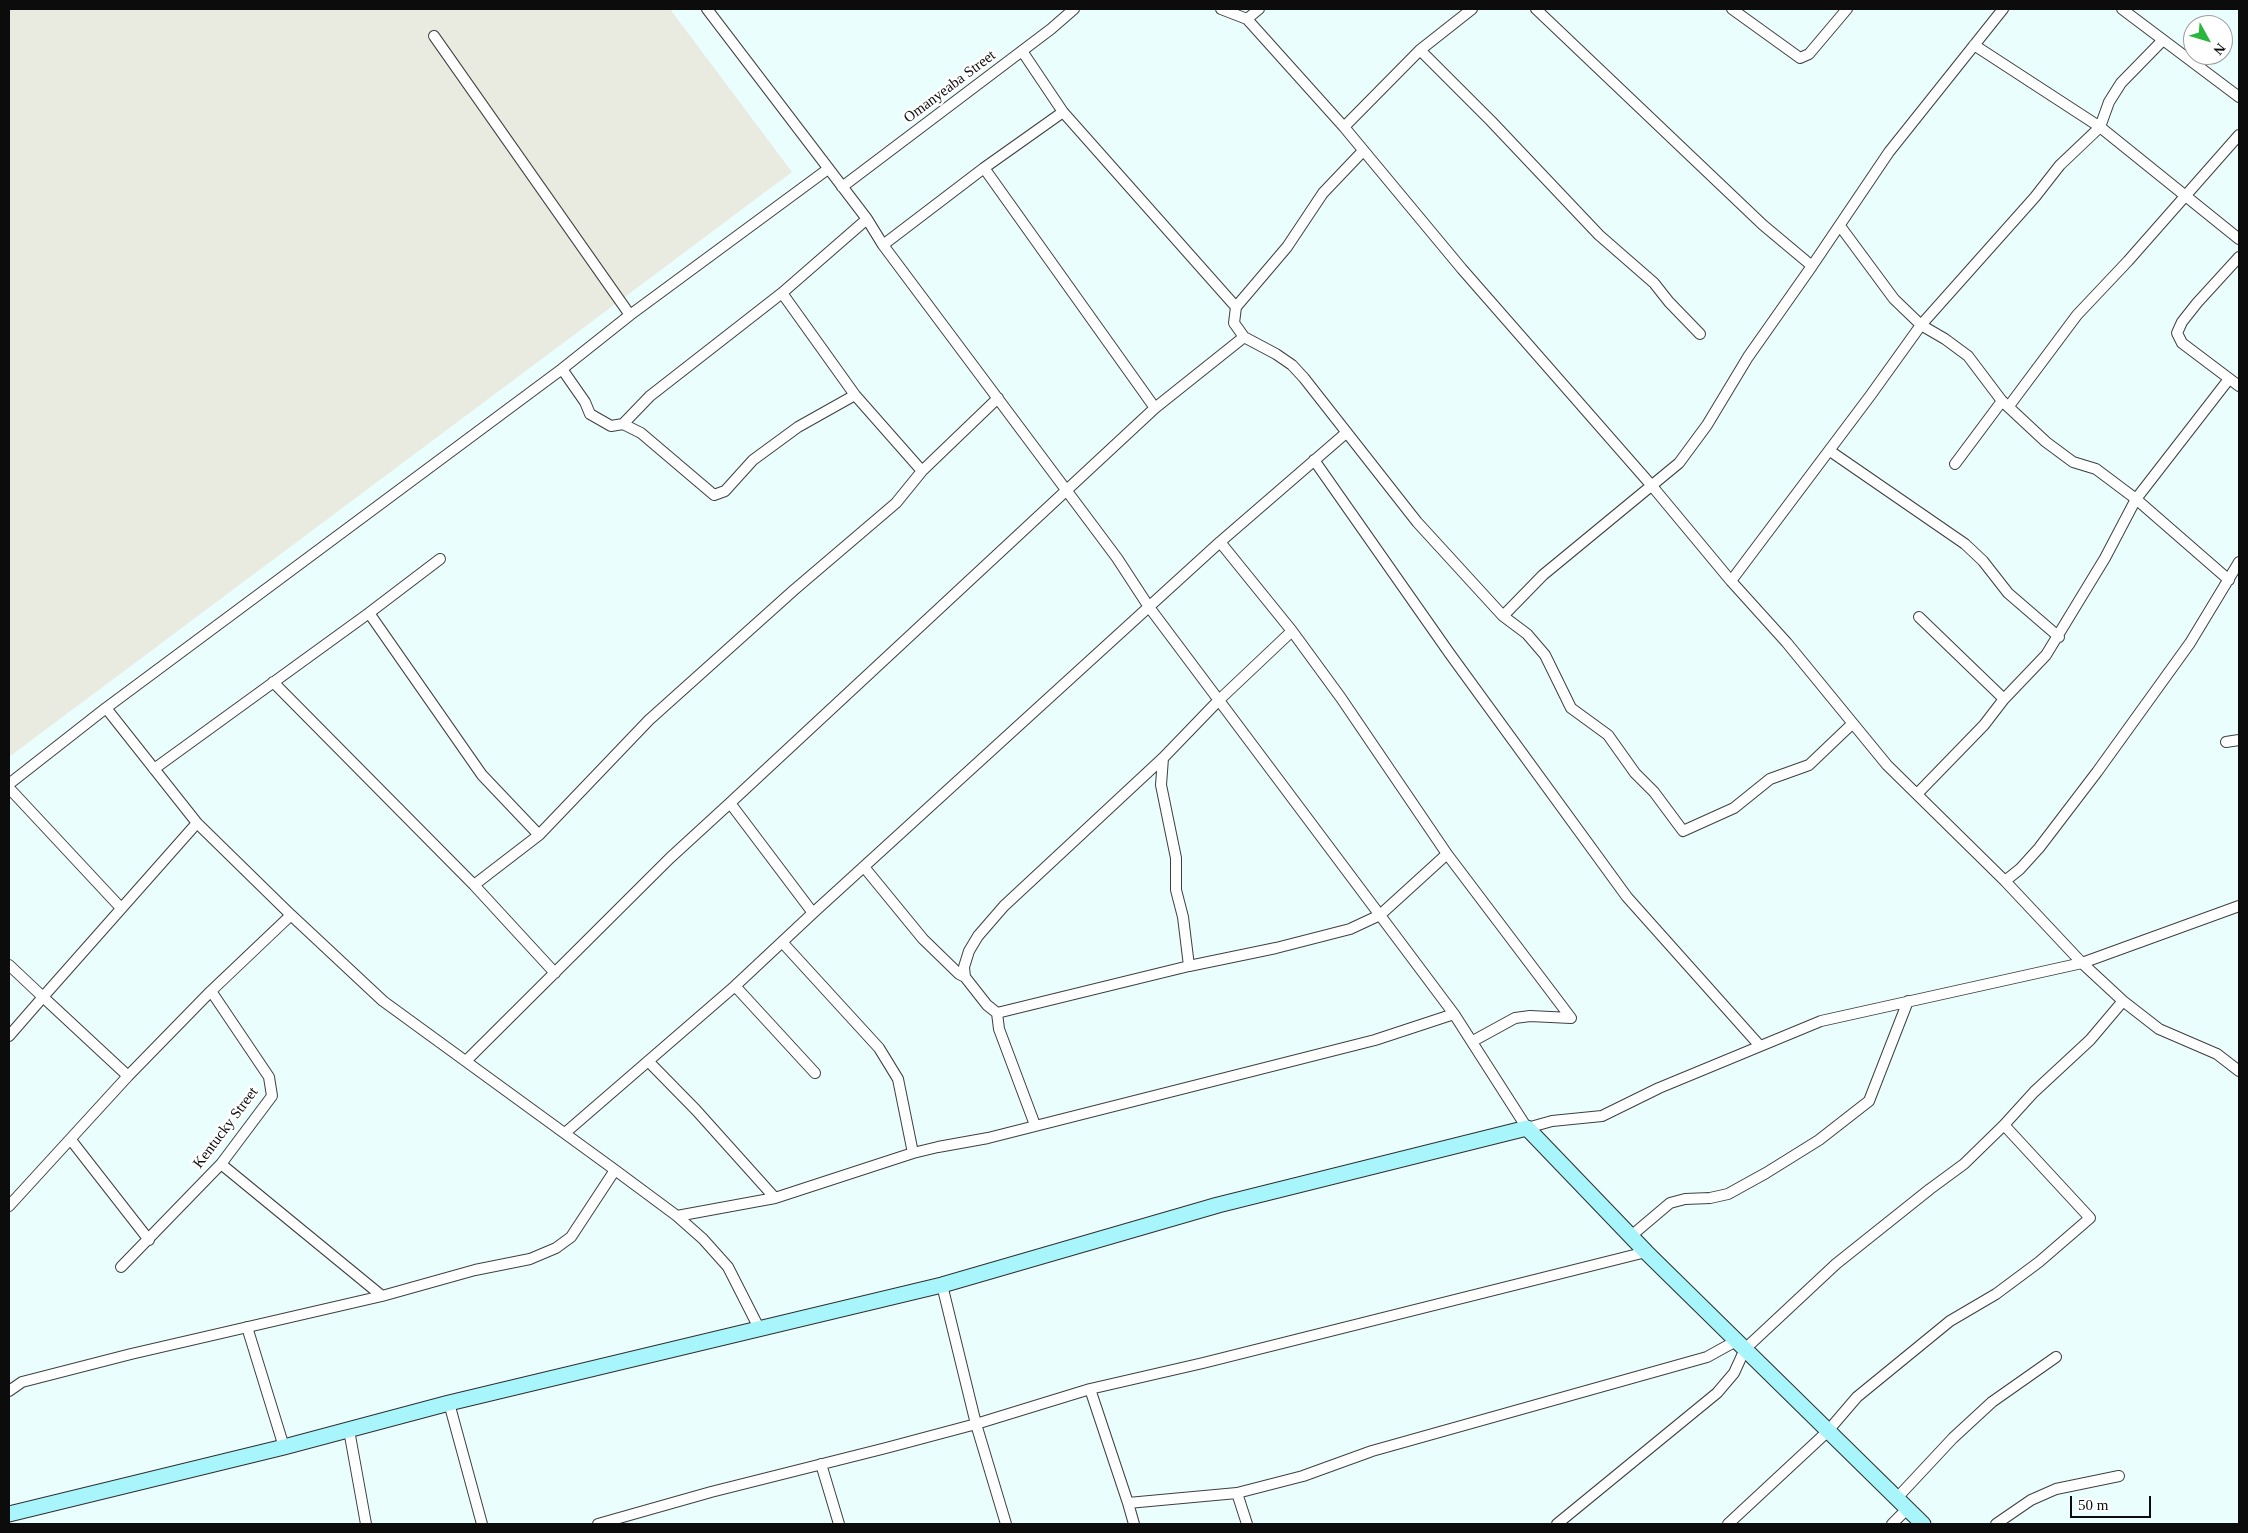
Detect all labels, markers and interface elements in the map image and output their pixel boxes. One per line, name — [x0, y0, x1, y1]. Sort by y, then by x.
north arrow — [2183, 15, 2233, 65]
text: N — [2210, 40, 2228, 58]
street label: Omanyeaba Street — [901, 47, 999, 127]
street label: Kentucky Street — [190, 1084, 262, 1172]
scale bar — [2073, 1486, 2154, 1518]
text: 50 m — [2078, 1497, 2108, 1513]

